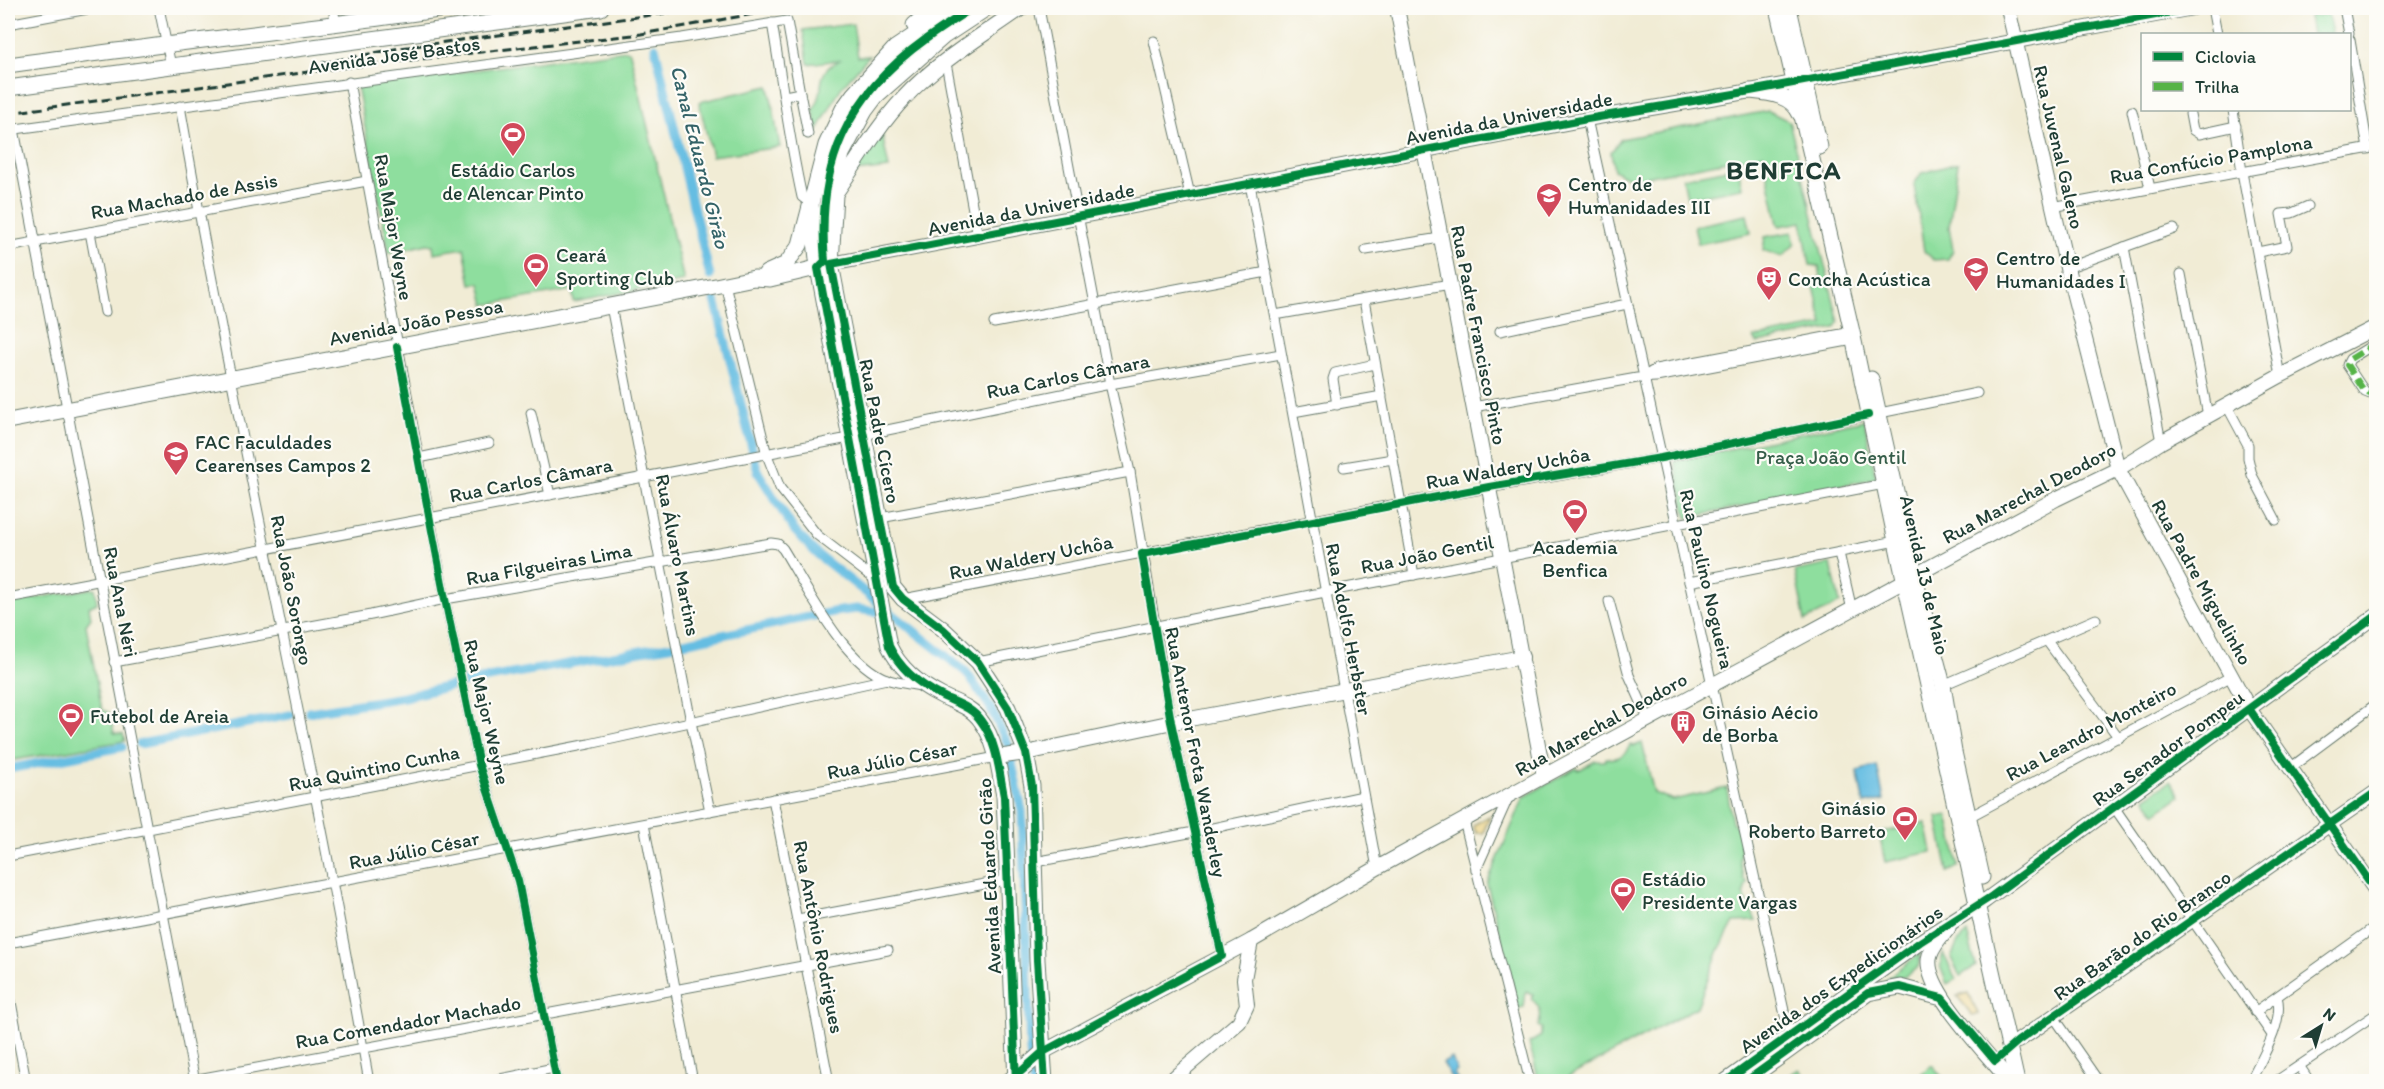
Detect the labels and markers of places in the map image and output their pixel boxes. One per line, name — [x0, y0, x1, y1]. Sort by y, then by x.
sports icon: Estádio Carlos de Alencar Pinto — [498, 120, 528, 158]
place label: Estádio Carlos de Alencar Pinto — [442, 158, 584, 205]
place label: Centro de Humanidades III — [1568, 172, 1711, 219]
school or university icon: Centro de Humanidades III — [1534, 181, 1564, 219]
place label: Ceará Sporting Club — [556, 243, 674, 290]
place label: Centro de Humanidades I — [1996, 246, 2126, 293]
sports icon: Ceará Sporting Club — [521, 251, 551, 289]
school or university icon: Centro de Humanidades I — [1961, 255, 1991, 293]
theatre icon: Concha Acústica — [1754, 264, 1784, 302]
place label: Concha Acústica — [1788, 267, 1931, 291]
place label: FAC Faculdades Cearenses Campos 2 — [195, 430, 371, 477]
school or university icon: FAC Faculdades Cearenses Campos 2 — [161, 439, 191, 477]
sports icon: Academia Benfica — [1560, 497, 1590, 535]
place label: Academia Benfica — [1532, 535, 1618, 582]
place label: Ginásio Aécio de Borba — [1702, 700, 1818, 747]
sports icon: Futebol de Areia — [56, 701, 86, 739]
place label: Futebol de Areia — [90, 704, 230, 728]
building icon: Ginásio Aécio de Borba — [1668, 708, 1698, 746]
place label: Ginásio Roberto Barreto — [1748, 796, 1886, 843]
sports icon: Ginásio Roberto Barreto — [1890, 804, 1920, 842]
place label: Estádio Presidente Vargas — [1642, 867, 1797, 914]
sports icon: Estádio Presidente Vargas — [1608, 875, 1638, 913]

